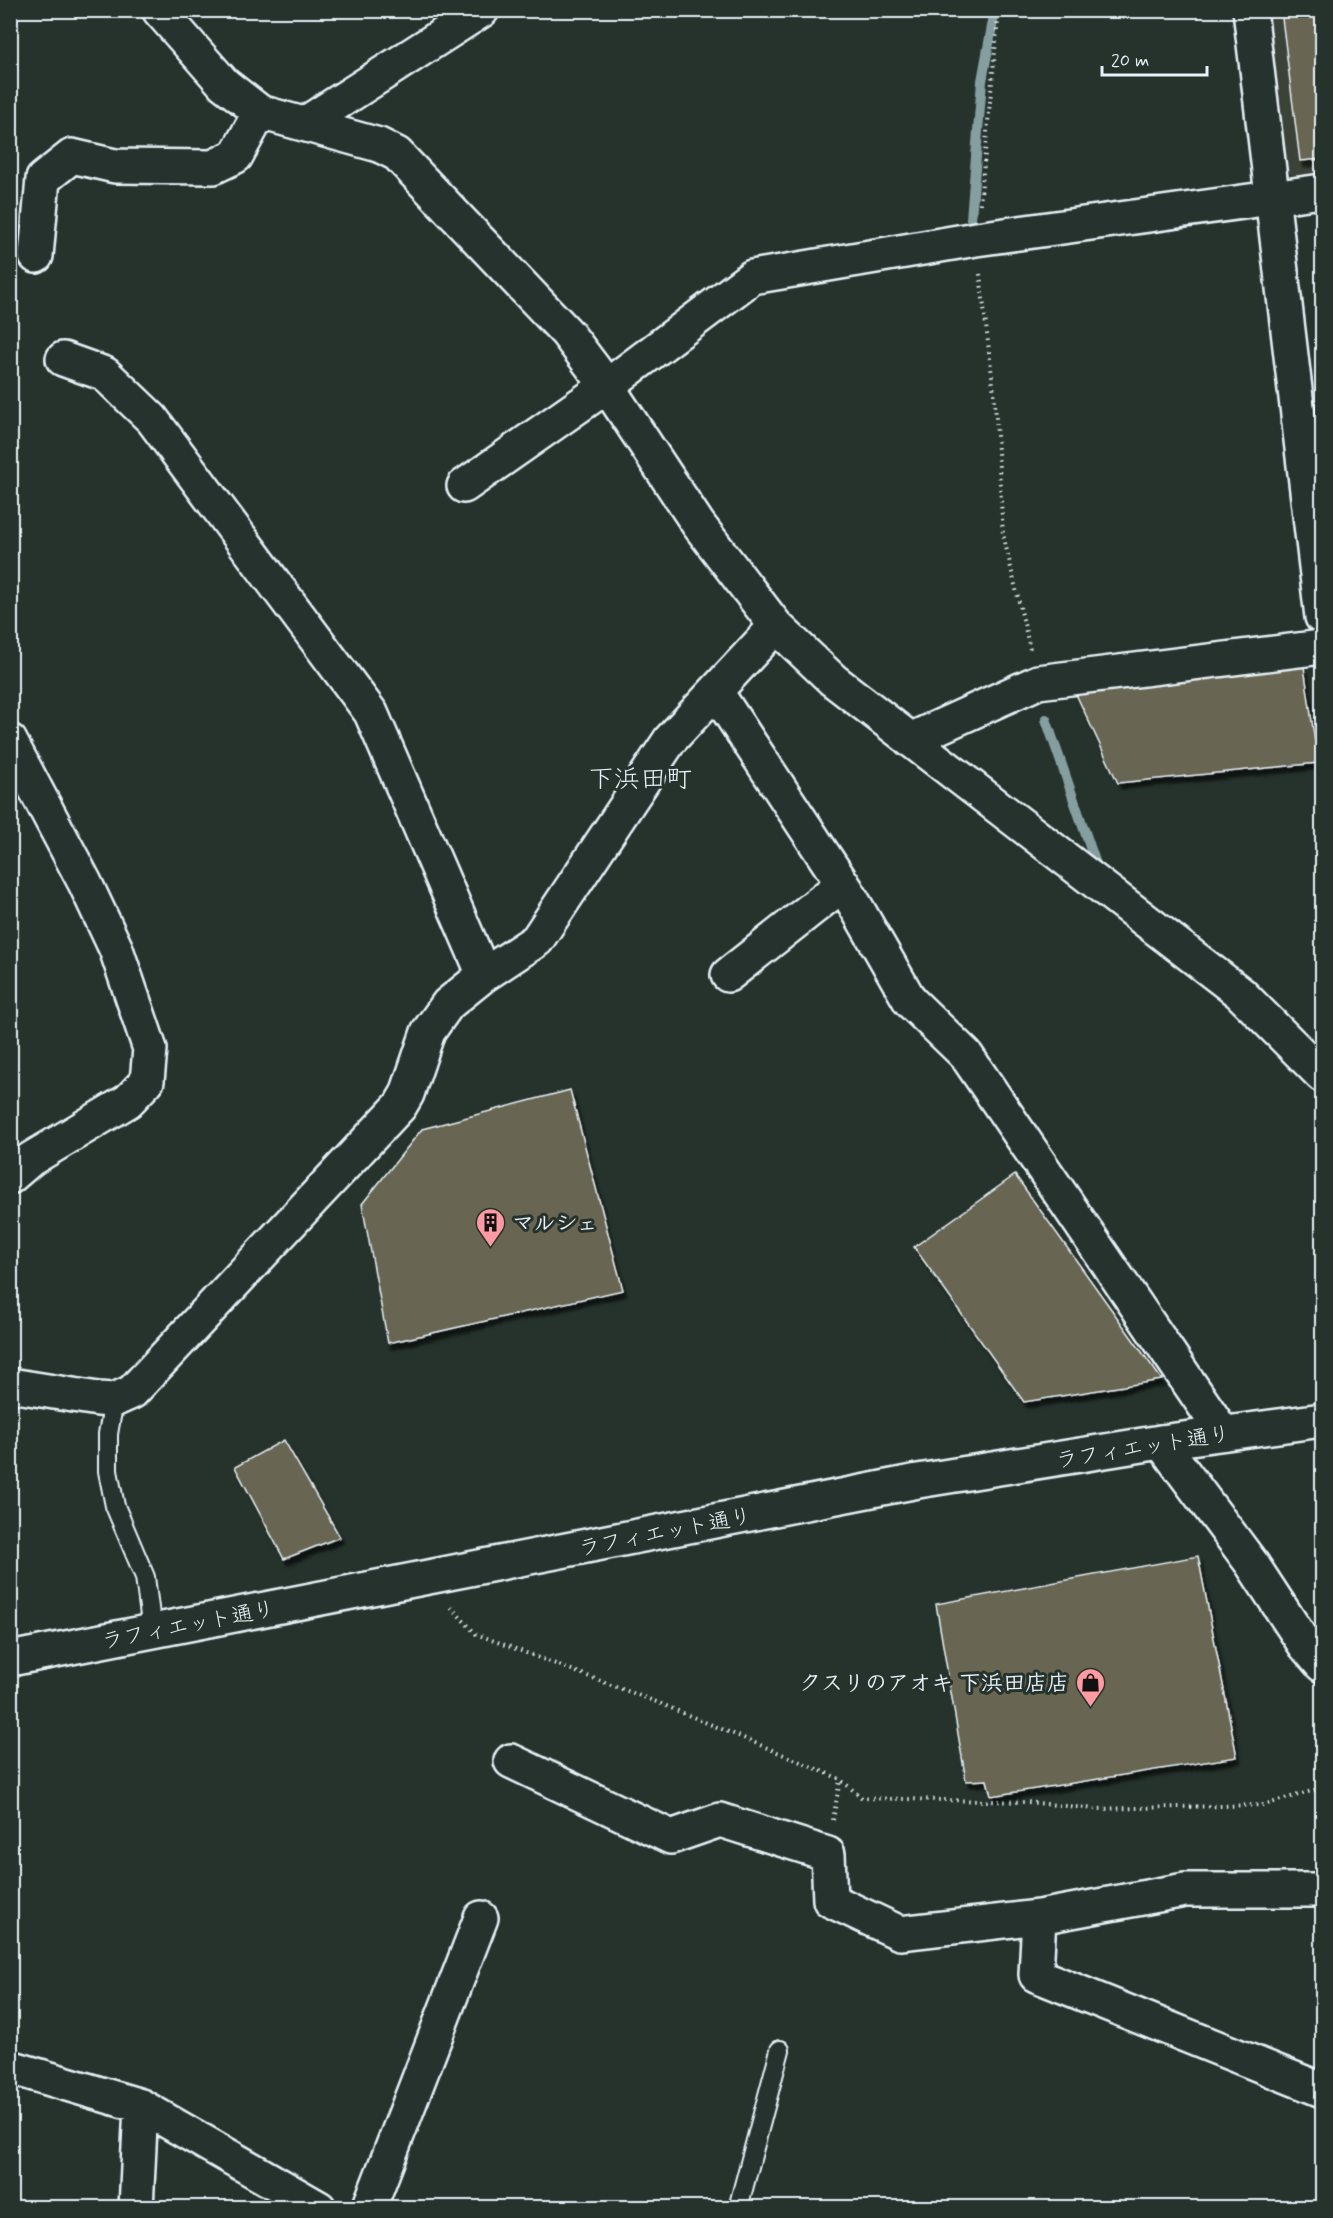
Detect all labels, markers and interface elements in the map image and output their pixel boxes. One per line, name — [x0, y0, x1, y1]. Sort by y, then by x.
scale bar — [1102, 39, 1207, 77]
text: 20 m — [1111, 49, 1149, 73]
district label: 下浜田町 — [588, 763, 692, 797]
building icon: マルシェ — [475, 1206, 507, 1248]
place label: マルシェ — [512, 1210, 598, 1238]
street label: ラフィエット通り — [1054, 1420, 1232, 1476]
street label: ラフィエット通り — [576, 1502, 754, 1563]
street label: ラフィエット通り — [99, 1595, 277, 1656]
shop icon: クスリのアオキ 下浜田店店 — [1074, 1666, 1106, 1708]
place label: クスリのアオキ 下浜田店店 — [799, 1670, 1069, 1698]

